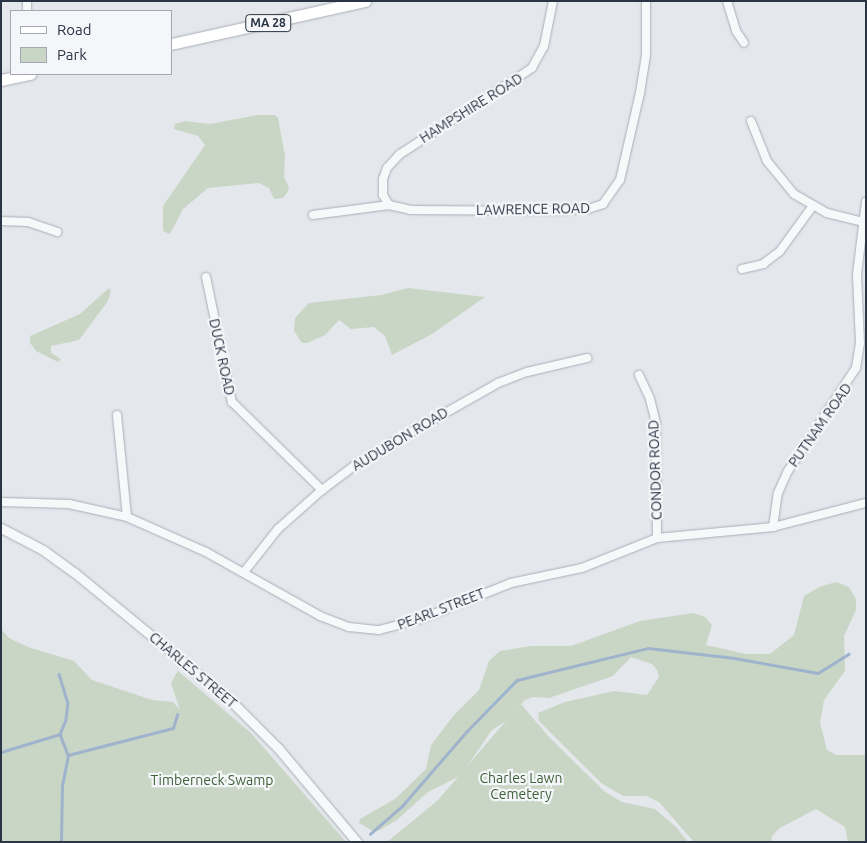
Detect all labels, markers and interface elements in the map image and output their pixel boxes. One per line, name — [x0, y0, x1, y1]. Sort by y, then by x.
legend — [10, 10, 172, 75]
road number: MA 28 — [244, 13, 292, 32]
text: Road — [57, 21, 92, 38]
text: Park — [57, 46, 87, 63]
street label: HAMPSHIRE ROAD — [416, 70, 526, 146]
street label: LAWRENCE ROAD — [476, 200, 590, 218]
street label: DUCK ROAD — [206, 317, 238, 397]
street label: PUTNAM ROAD — [785, 380, 855, 470]
street label: AUDUBON ROAD — [349, 404, 451, 474]
street label: CONDOR ROAD — [645, 420, 665, 520]
street label: PEARL STREET — [395, 585, 487, 633]
street label: CHARLES STREET — [146, 629, 240, 711]
park label: Charles Lawn Cemetery — [480, 770, 562, 802]
park label: Timberneck Swamp — [151, 772, 273, 788]

